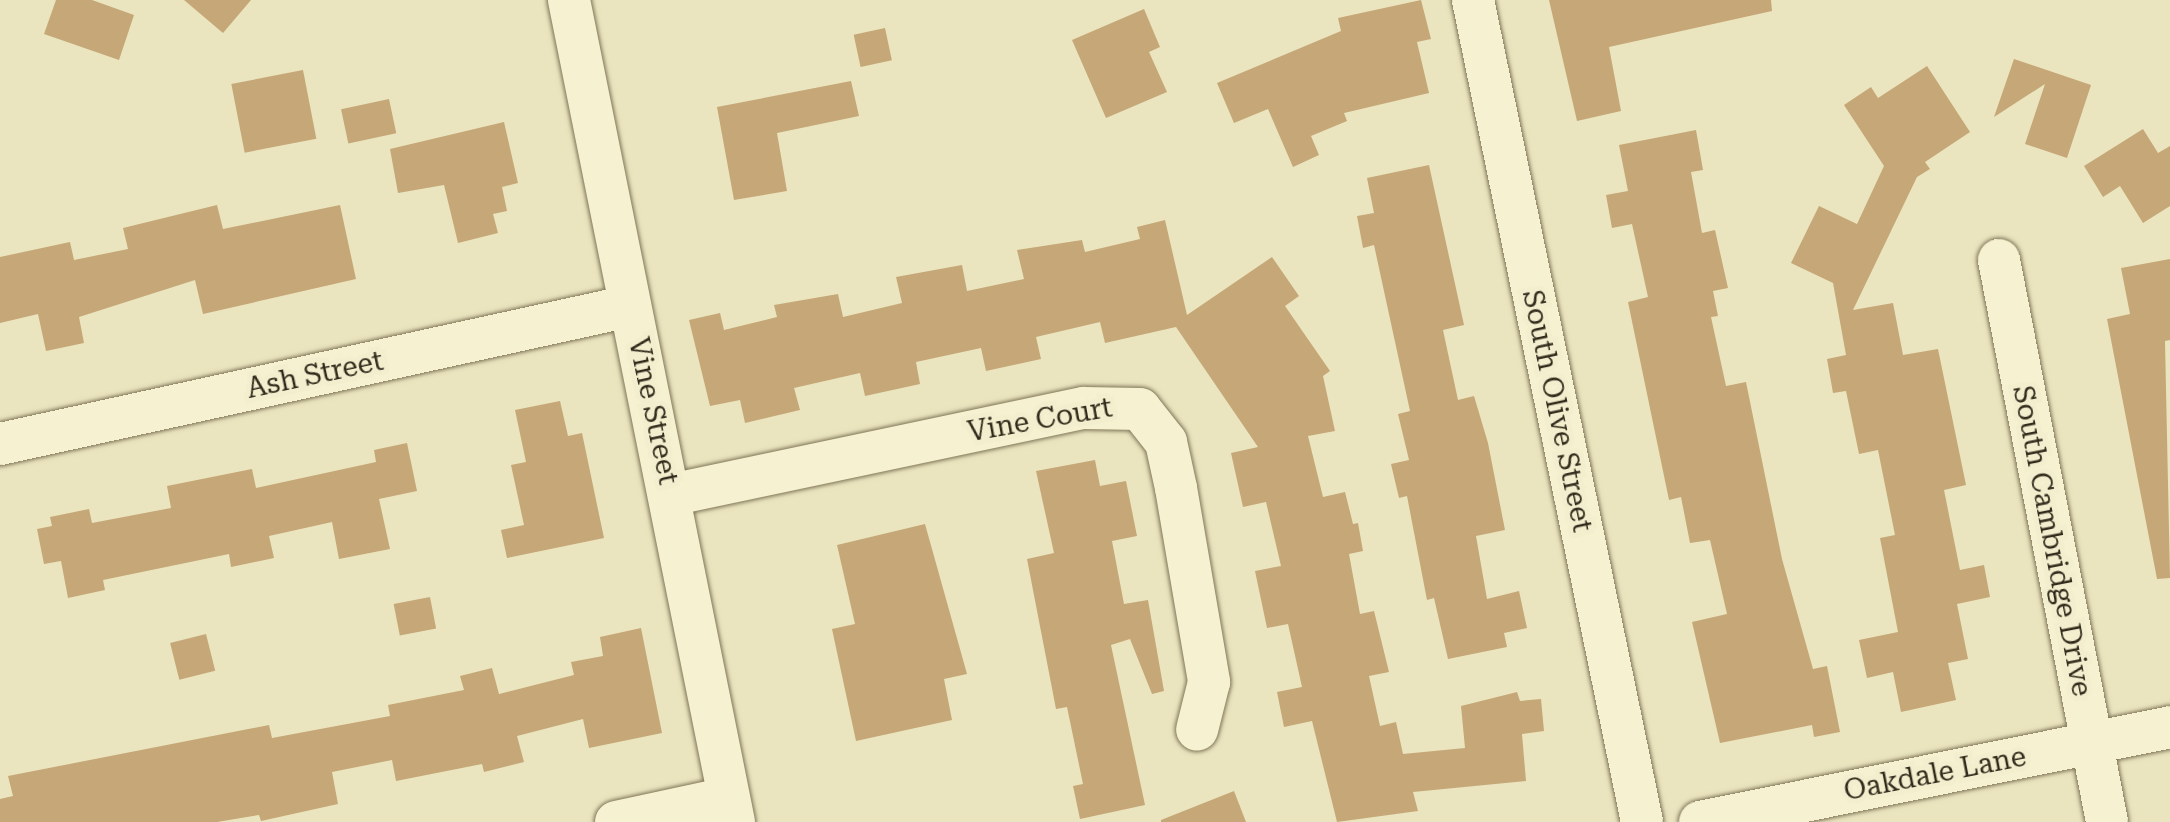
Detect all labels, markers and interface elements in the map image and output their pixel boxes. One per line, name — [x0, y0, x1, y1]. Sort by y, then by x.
street label: South Olive Street — [1515, 287, 1599, 535]
street label: Vine Street — [621, 334, 685, 488]
street label: Ash Street — [244, 344, 386, 406]
street label: South Cambridge Drive — [2005, 383, 2099, 699]
street label: Vine Court — [965, 391, 1115, 449]
street label: Oakdale Lane — [1841, 740, 2029, 808]

